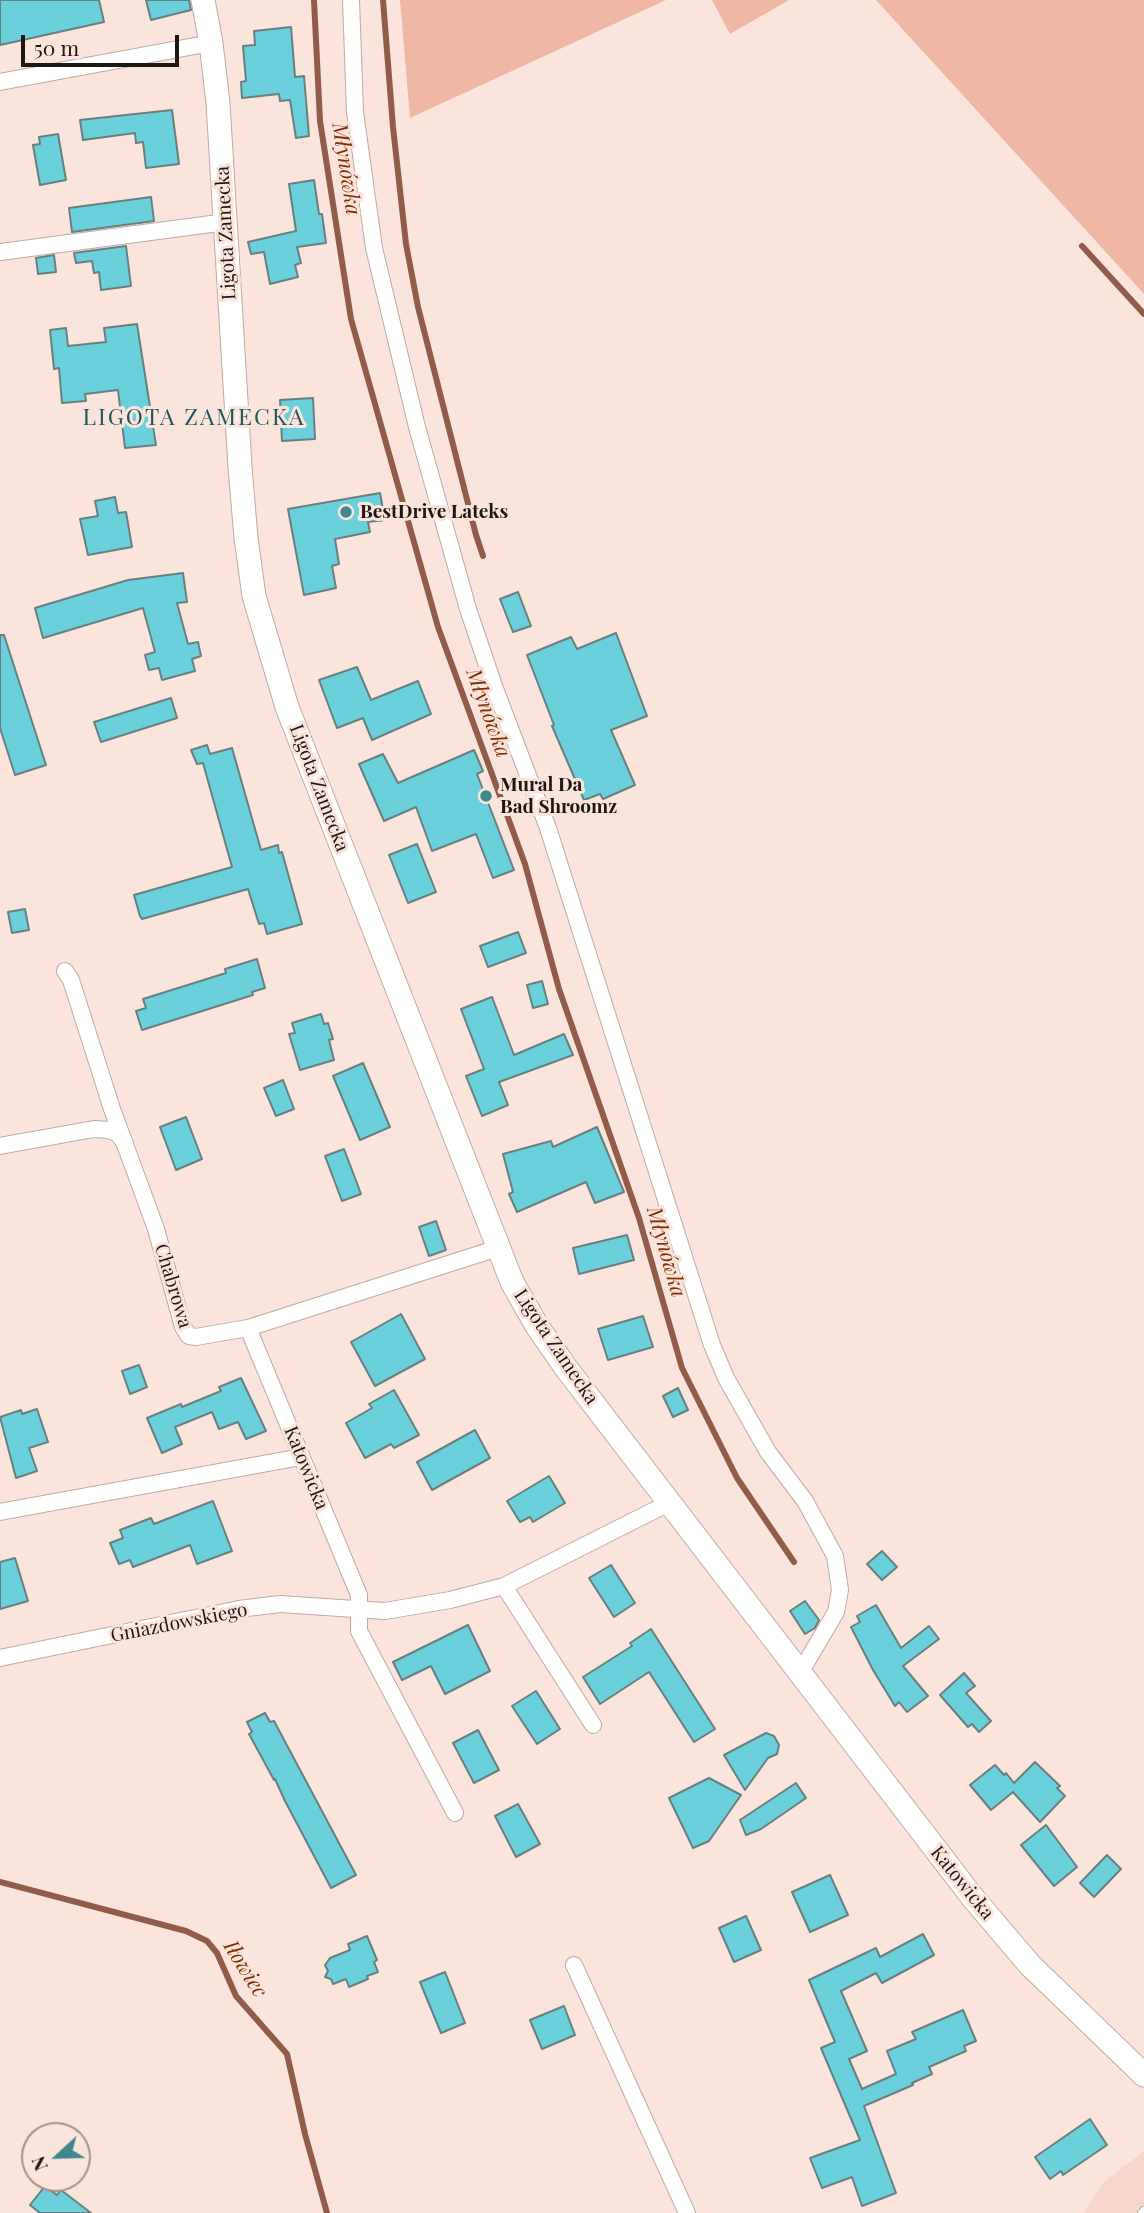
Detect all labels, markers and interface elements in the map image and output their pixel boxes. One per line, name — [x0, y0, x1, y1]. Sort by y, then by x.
scale bar — [24, 21, 182, 65]
text: 50 m — [34, 33, 79, 61]
water label: Młynówka — [326, 121, 366, 217]
street label: Ligota Zamecka — [211, 165, 241, 301]
district label: LIGOTA ZAMECKA — [84, 404, 304, 432]
place label: BestDrive Lateks — [360, 501, 508, 523]
marker: BestDrive Lateks — [338, 504, 354, 520]
water label: Młynówka — [460, 665, 516, 761]
street label: Ligota Zamecka — [284, 721, 354, 855]
place label: Mural Da Bad Shroomz — [500, 774, 617, 818]
marker: Mural Da Bad Shroomz — [478, 788, 494, 804]
water label: Młynówka — [641, 1204, 691, 1300]
street label: Chabrowa — [149, 1241, 197, 1331]
street label: Ligota Zamecka — [509, 1285, 603, 1409]
street label: Katowicka — [279, 1423, 333, 1513]
street label: Gniazdowskiego — [109, 1599, 249, 1647]
street label: Katowicka — [925, 1842, 999, 1924]
water label: Iłowiec — [218, 1936, 272, 2002]
north arrow — [21, 2122, 91, 2192]
text: N — [24, 2153, 53, 2175]

